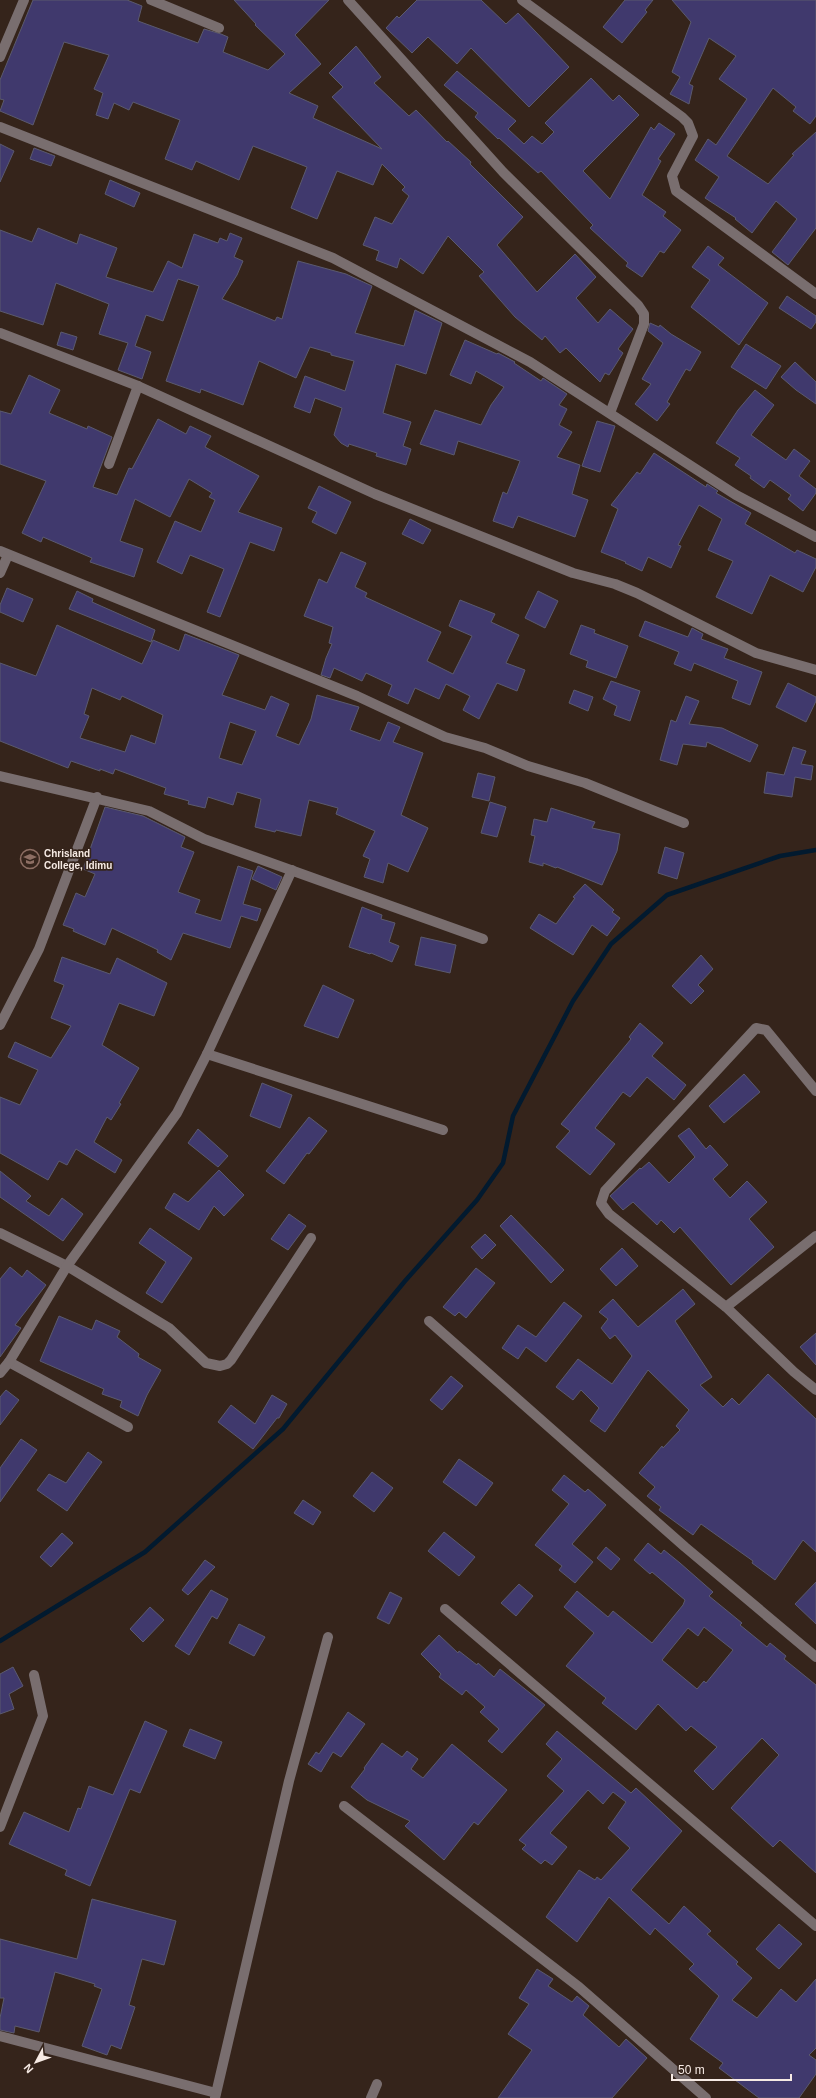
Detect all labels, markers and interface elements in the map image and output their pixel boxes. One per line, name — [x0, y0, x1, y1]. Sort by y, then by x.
school or university icon: Chrisland College, Idimu — [19, 848, 41, 870]
place label: Chrisland College, Idimu — [44, 848, 112, 871]
north arrow — [16, 2042, 56, 2082]
scale bar — [672, 2056, 791, 2082]
text: N — [21, 2062, 36, 2075]
text: 50 m — [678, 2063, 705, 2077]

